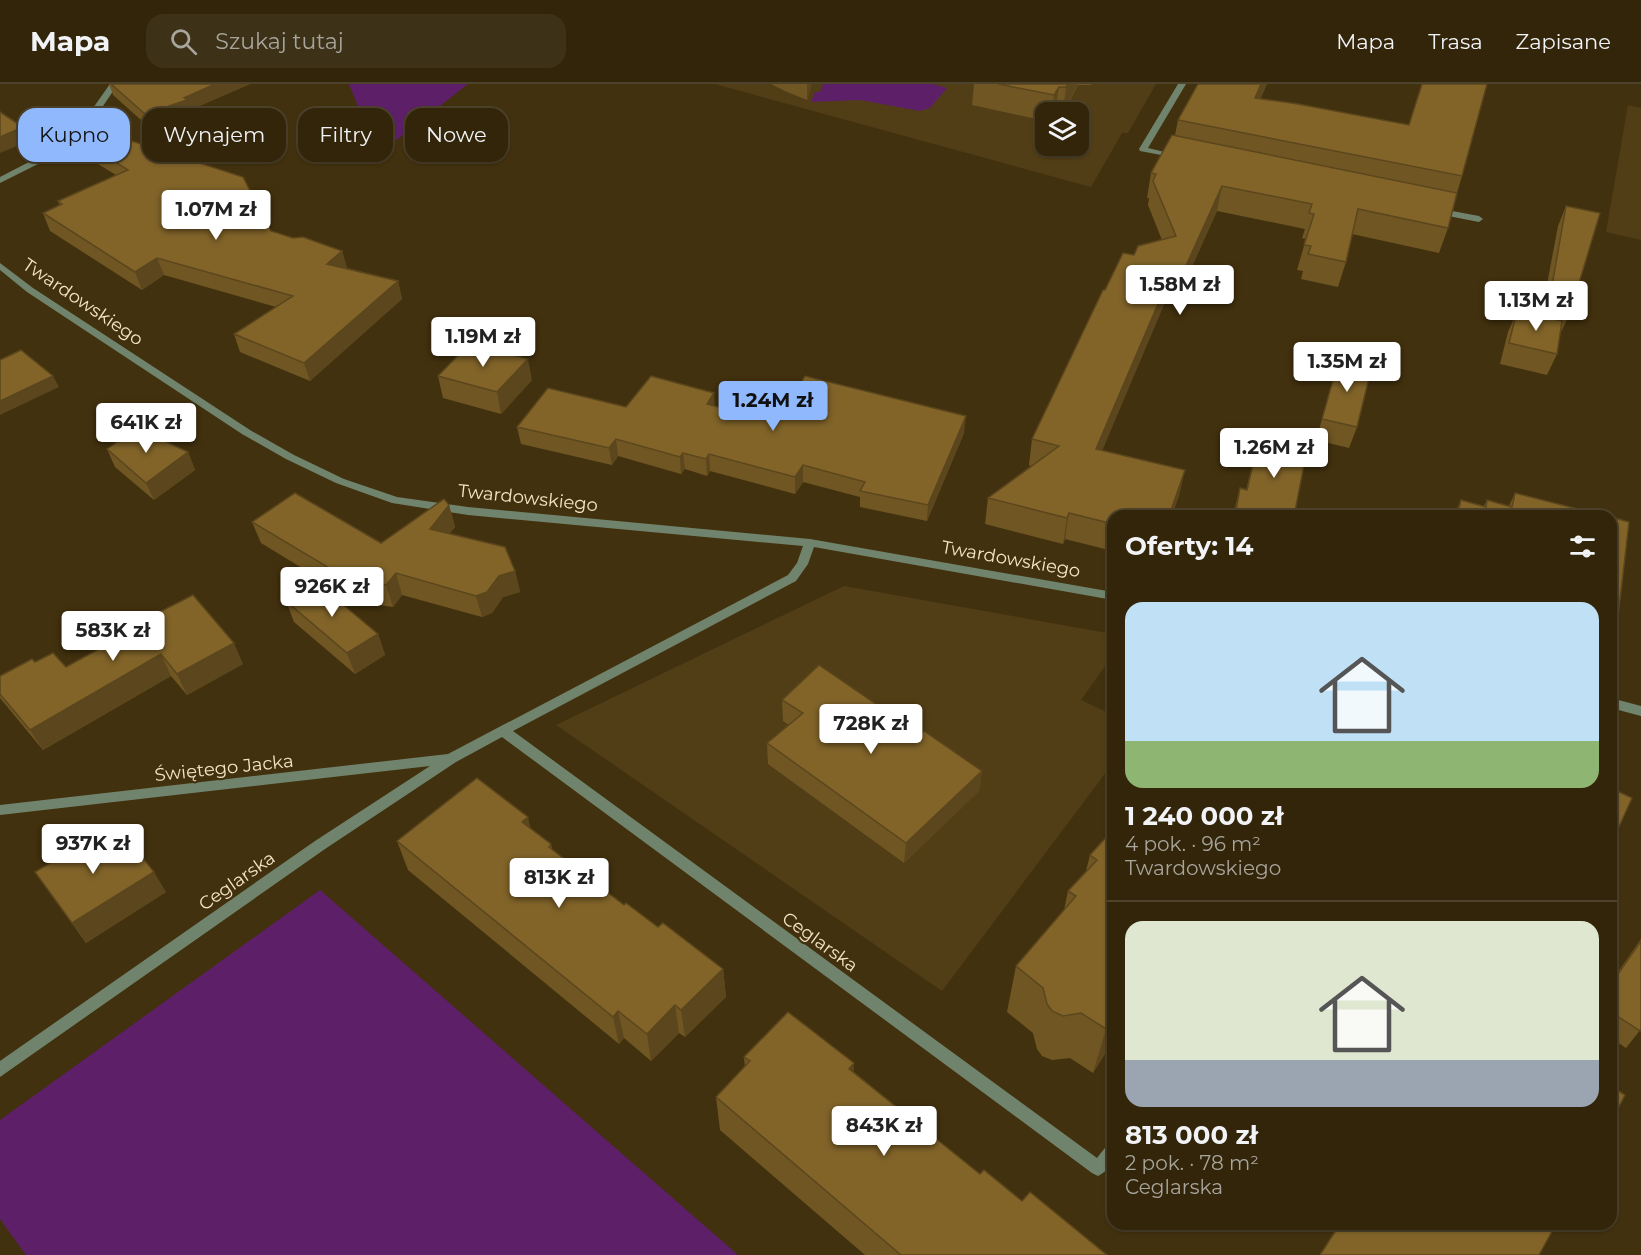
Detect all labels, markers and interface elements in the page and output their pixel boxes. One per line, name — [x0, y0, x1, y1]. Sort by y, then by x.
search box — [146, 14, 566, 68]
text: Mapa — [30, 24, 110, 58]
icon: search — [167, 25, 200, 58]
text: Szukaj tutaj — [215, 28, 344, 55]
text: Mapa — [1336, 29, 1395, 54]
text: Trasa — [1428, 29, 1483, 54]
text: Zapisane — [1516, 29, 1611, 54]
map controls — [1035, 102, 1089, 156]
button: layers — [1035, 102, 1089, 156]
chip: Kupno — [18, 108, 130, 162]
chip: Wynajem — [142, 108, 286, 162]
chip: Filtry — [298, 108, 393, 162]
chip: Nowe — [405, 108, 508, 162]
pin: 1.07M zł — [154, 190, 278, 241]
text: 1.07M zł — [176, 197, 256, 221]
street label: Twardowskiego — [19, 254, 147, 350]
pin: 1.58M zł — [1118, 265, 1242, 316]
text: 1.58M zł — [1140, 272, 1220, 296]
pin: 1.13M zł — [1474, 281, 1598, 332]
text: 1.13M zł — [1499, 288, 1573, 312]
pin: 1.19M zł — [421, 317, 545, 368]
text: 1.19M zł — [445, 324, 521, 348]
pin: 1.35M zł — [1285, 342, 1409, 393]
text: 1.35M zł — [1308, 349, 1386, 373]
pin: 1.24M zł — [711, 381, 835, 432]
text: 1.24M zł — [733, 388, 813, 412]
pin: 641K zł — [91, 403, 201, 454]
text: 641K zł — [110, 410, 182, 434]
pin: 1.26M zł — [1212, 428, 1336, 479]
text: 1.26M zł — [1234, 435, 1314, 459]
street label: Twardowskiego — [457, 480, 599, 516]
text: Oferty: 14 — [1125, 530, 1253, 562]
icon: filters — [1566, 530, 1599, 563]
street label: Twardowskiego — [940, 536, 1082, 582]
pin: 926K zł — [277, 567, 387, 618]
text: 926K zł — [294, 574, 370, 598]
pin: 583K zł — [58, 611, 168, 662]
text: 583K zł — [76, 618, 150, 642]
icon: home — [1308, 641, 1416, 749]
pin: 728K zł — [816, 704, 926, 755]
text: 728K zł — [833, 711, 909, 735]
street label: Świętego Jacka — [154, 750, 294, 786]
text: 1 240 000 zł — [1125, 800, 1284, 832]
pin: 937K zł — [38, 824, 148, 875]
text: 937K zł — [56, 831, 130, 855]
text: 4 pok. · 96 m² — [1125, 832, 1261, 856]
street label: Ceglarska — [195, 847, 279, 915]
text: Twardowskiego — [1125, 856, 1281, 880]
pin: 813K zł — [504, 858, 614, 909]
text: 813K zł — [524, 865, 594, 889]
street label: Ceglarska — [778, 907, 862, 977]
icon: home — [1308, 960, 1416, 1068]
pin: 843K zł — [829, 1106, 939, 1157]
text: 843K zł — [846, 1113, 922, 1137]
text: 813 000 zł — [1125, 1119, 1258, 1151]
text: 2 pok. · 78 m² — [1125, 1151, 1259, 1175]
text: Ceglarska — [1125, 1175, 1223, 1199]

